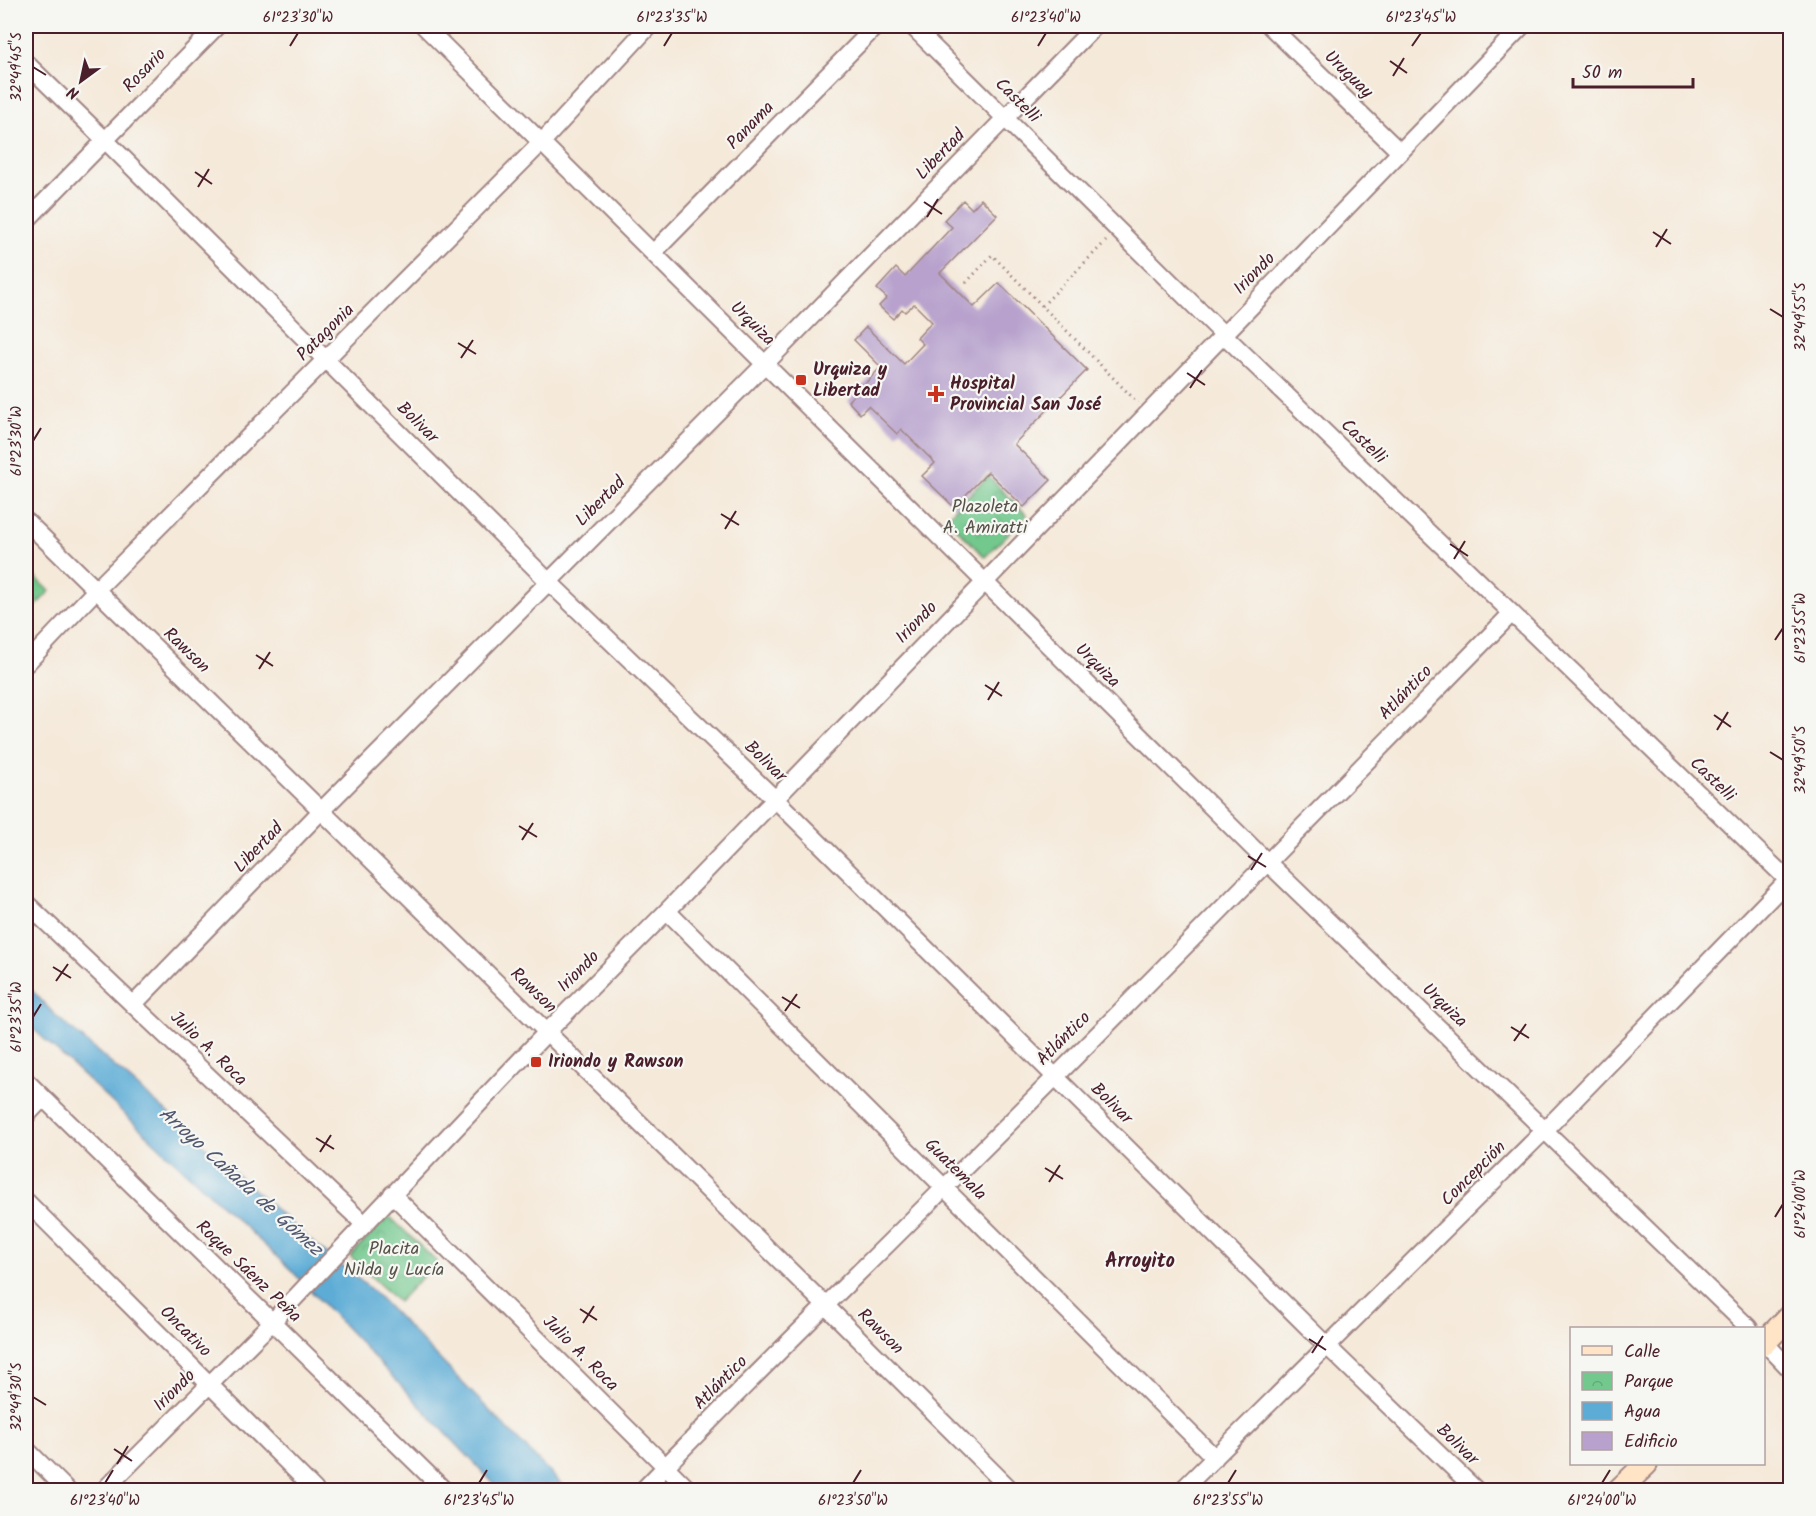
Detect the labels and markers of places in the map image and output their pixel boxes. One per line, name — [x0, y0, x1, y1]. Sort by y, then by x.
place label: Urquiza y Libertad — [813, 356, 888, 406]
place label: Hospital Provincial San José — [950, 370, 1102, 420]
marker: Urquiza y Libertad — [794, 373, 808, 387]
marker: Hospital Provincial San José — [927, 385, 945, 403]
place label: Iriondo y Rawson — [548, 1048, 683, 1077]
marker: Iriondo y Rawson — [529, 1055, 543, 1069]

